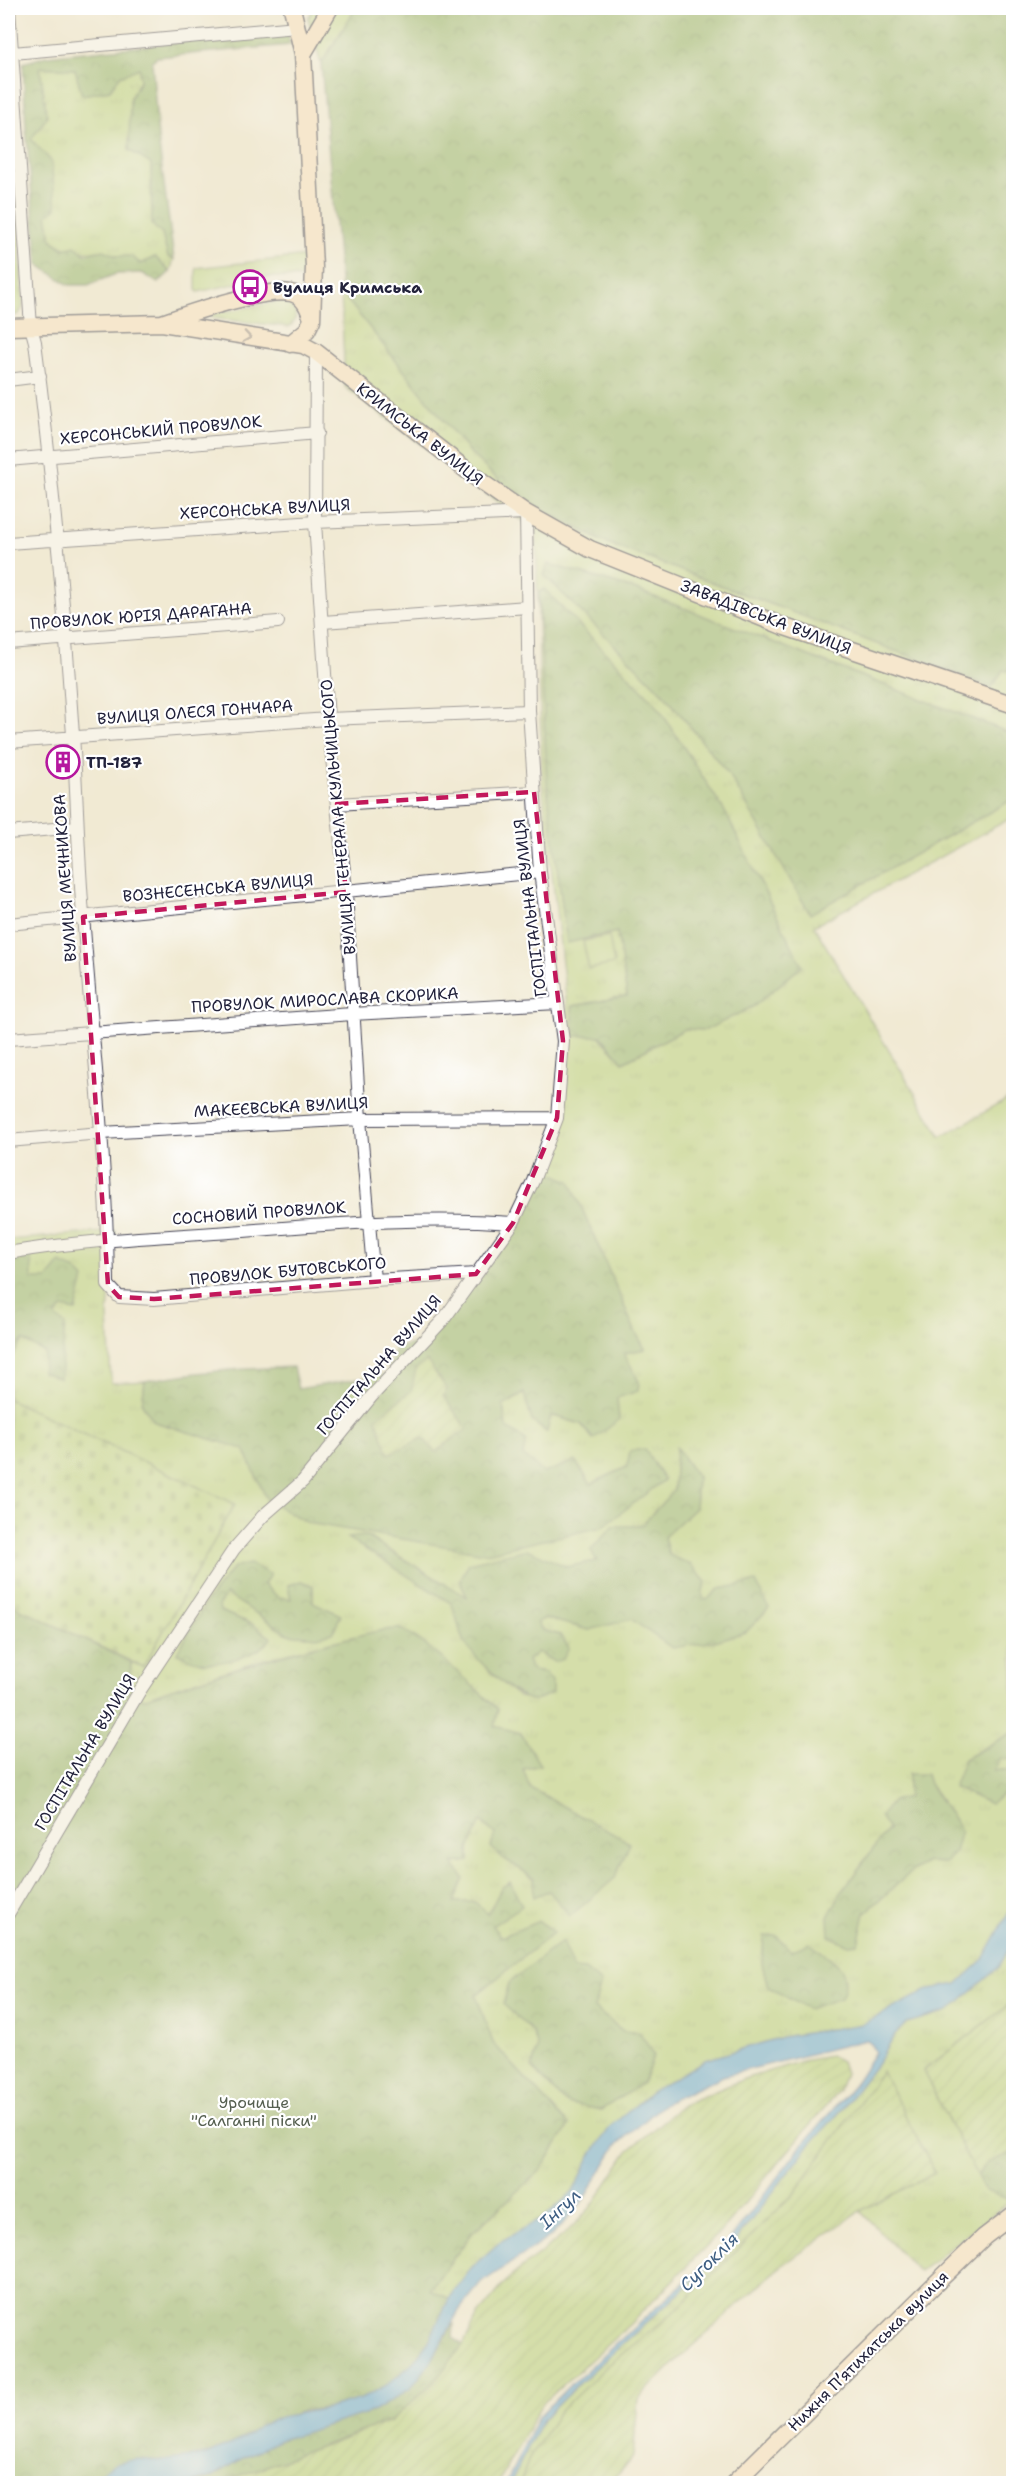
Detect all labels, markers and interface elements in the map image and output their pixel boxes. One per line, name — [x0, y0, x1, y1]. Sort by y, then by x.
bus stop icon: Вулиця Кримська — [232, 269, 268, 305]
place label: Вулиця Кримська — [273, 277, 422, 298]
one-way arrow — [242, 331, 252, 343]
street label: КРИМСЬКА ВУЛИЦЯ — [352, 378, 488, 490]
street label: ХЕРСОНСЬКИЙ ПРОВУЛОК — [59, 411, 263, 449]
street label: ХЕРСОНСЬКА ВУЛИЦЯ — [179, 494, 351, 524]
street label: ЗАВАДІВСЬКА ВУЛИЦЯ — [678, 575, 854, 659]
street label: ПРОВУЛОК ЮРІЯ ДАРАГАНА — [30, 598, 252, 634]
street label: ВУЛИЦЯ ГЕНЕРАЛА КУЛЬЧИЦЬКОГО — [315, 678, 361, 956]
street label: ВУЛИЦЯ ОЛЕСЯ ГОНЧАРА — [96, 695, 294, 729]
building icon: ТП-187 — [45, 744, 81, 780]
place label: ТП-187 — [86, 752, 142, 773]
street label: ВУЛИЦЯ МЕЧНИКОВА — [49, 793, 81, 963]
street label: ГОСПІТАЛЬНА ВУЛИЦЯ — [509, 818, 551, 998]
street label: ВОЗНЕСЕНСЬКА ВУЛИЦЯ — [122, 869, 314, 907]
street label: ПРОВУЛОК МИРОСЛАВА СКОРИКА — [191, 983, 459, 1017]
street label: МАКЕЄВСЬКА ВУЛИЦЯ — [193, 1092, 369, 1122]
street label: СОСНОВИЙ ПРОВУЛОК — [171, 1196, 347, 1230]
street label: ПРОВУЛОК БУТОВСЬКОГО — [189, 1252, 387, 1290]
street label: ГОСПІТАЛЬНА ВУЛИЦЯ — [312, 1290, 446, 1440]
street label: ГОСПІТАЛЬНА ВУЛИЦЯ — [30, 1670, 140, 1834]
park label: Урочище "Салганні піски" — [191, 2092, 317, 2131]
water label: Інгул — [533, 2184, 586, 2235]
water label: Сугоклія — [674, 2227, 744, 2297]
street label: Нижня Пʼятихатська вулиця — [783, 2266, 953, 2436]

